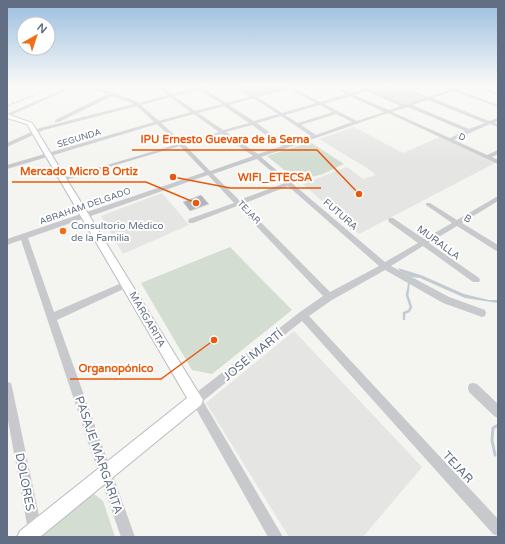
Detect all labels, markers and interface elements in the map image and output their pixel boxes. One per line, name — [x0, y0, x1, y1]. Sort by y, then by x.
north arrow — [16, 16, 56, 56]
text: N — [34, 21, 50, 36]
street label: SEGUNDA — [56, 126, 103, 150]
callout: IPU Ernesto Guevara de la Serna — [132, 127, 317, 150]
street label: D — [456, 131, 467, 144]
text: IPU Ernesto Guevara de la Serna — [140, 133, 310, 146]
callout: Mercado Micro B Ortiz — [12, 159, 146, 182]
text: Mercado Micro B Ortiz — [20, 165, 138, 178]
callout: WIFI_ETECSA — [230, 165, 321, 188]
text: WIFI_ETECSA — [238, 171, 312, 184]
street label: ABRAHAM DELGADO — [38, 186, 132, 227]
street label: FUTURA — [321, 196, 360, 233]
street label: TEJAR — [235, 198, 263, 226]
street label: B — [461, 212, 474, 226]
place label: Consultorio Médico de la Familia — [71, 220, 164, 244]
street label: MURALLA — [414, 223, 462, 263]
marker: Consultorio Médico de la Familia — [58, 226, 68, 236]
street label: MARGARITA — [126, 290, 168, 349]
street label: JOSÉ MARTÍ — [220, 326, 286, 384]
callout: Organopónico — [70, 356, 161, 379]
text: Organopónico — [79, 362, 154, 376]
street label: PASAJE MARGARITA — [72, 394, 126, 516]
street label: TEJAR — [440, 448, 476, 486]
street label: DOLORES — [12, 452, 38, 512]

